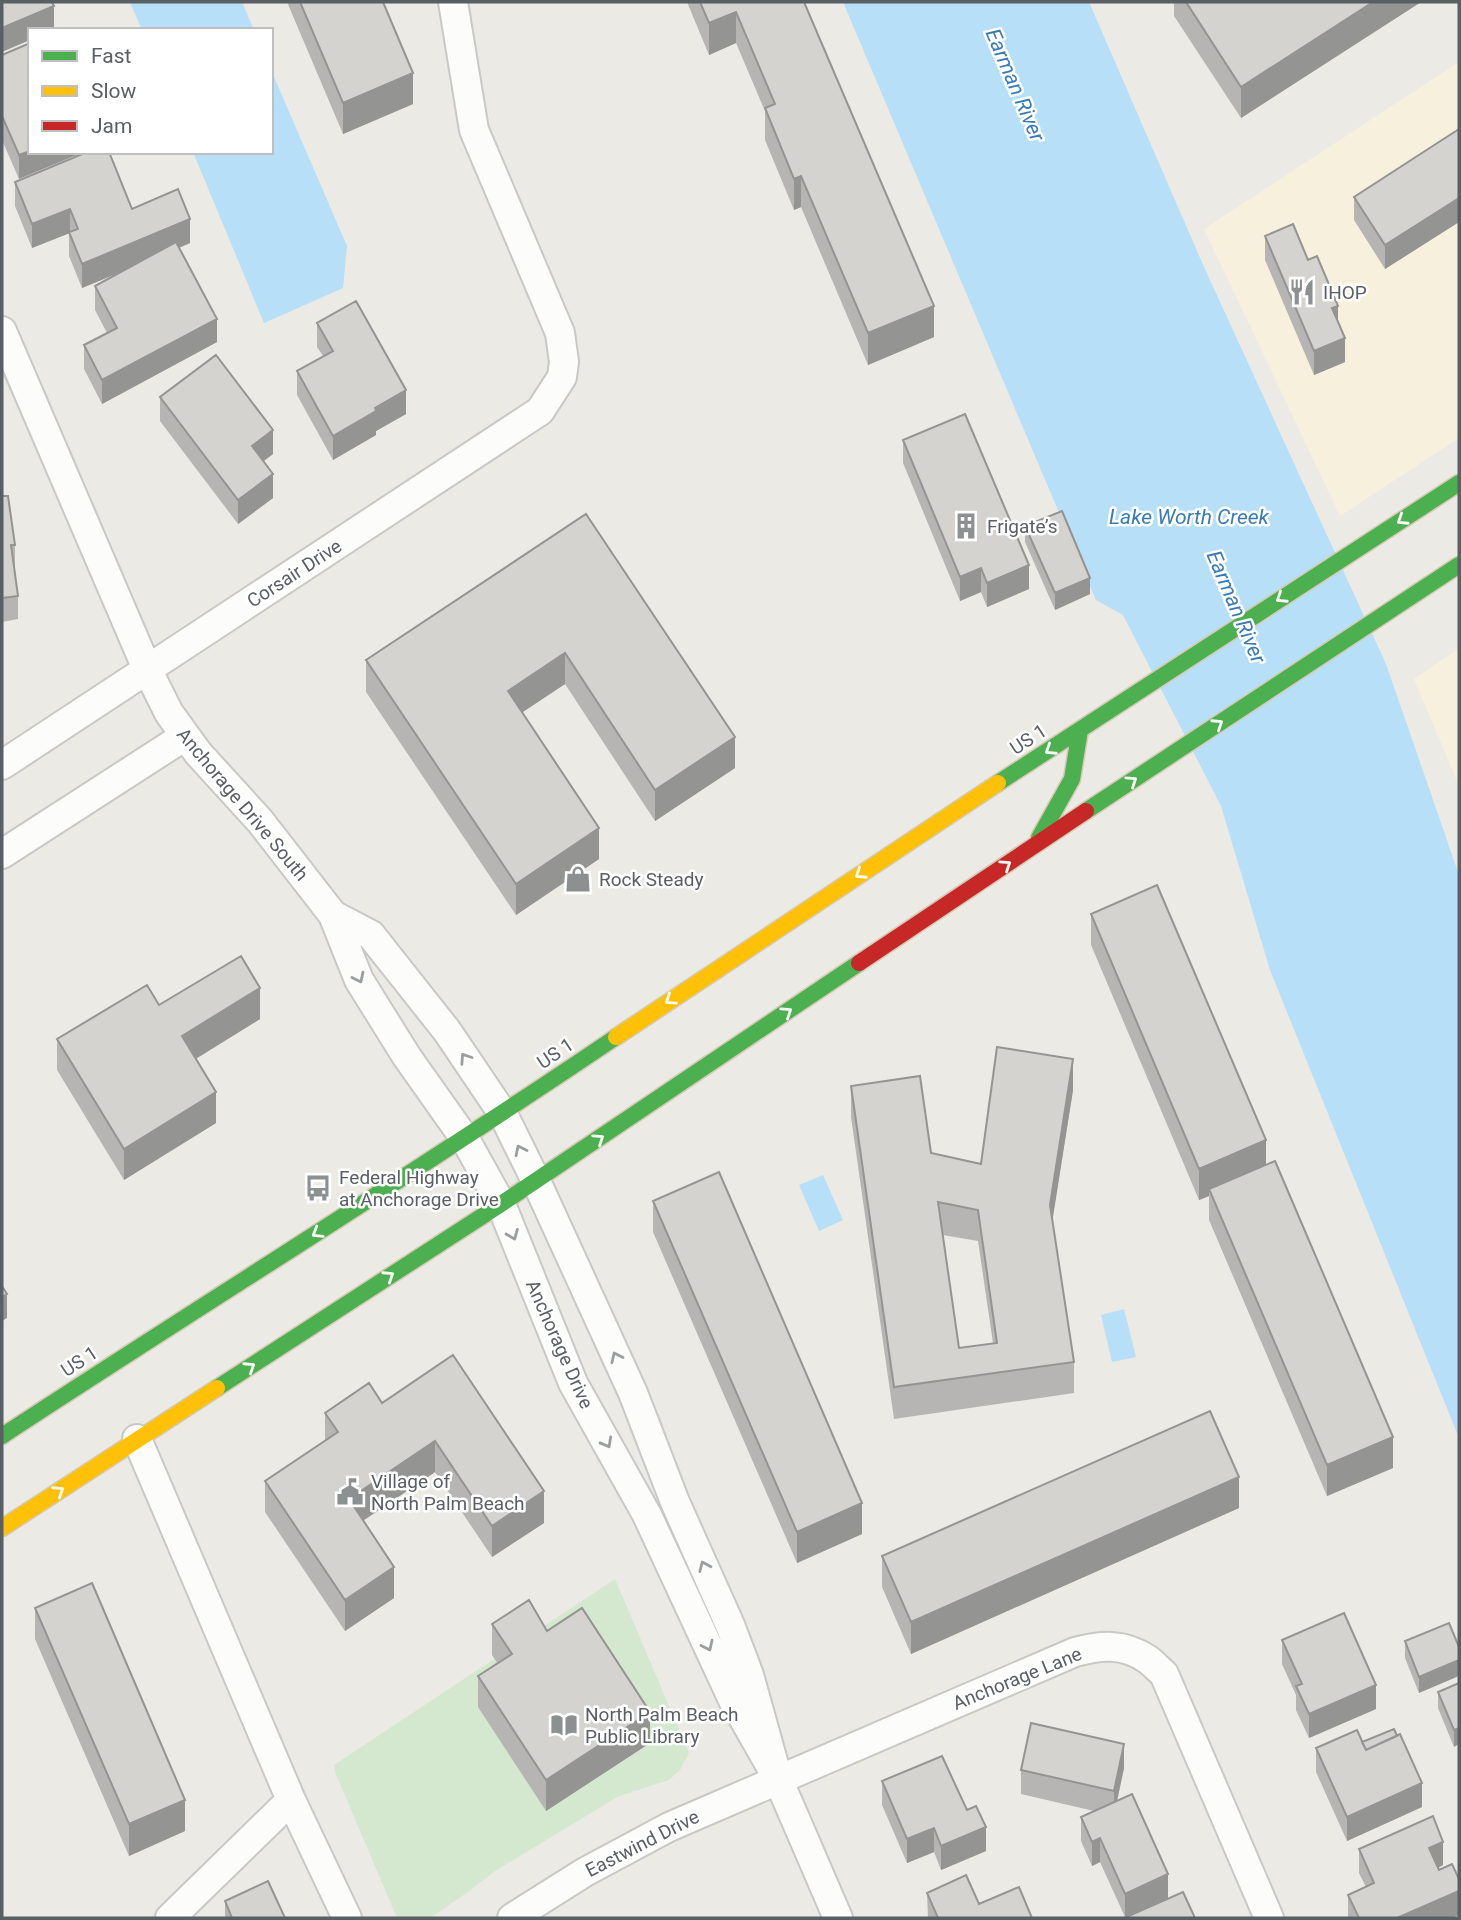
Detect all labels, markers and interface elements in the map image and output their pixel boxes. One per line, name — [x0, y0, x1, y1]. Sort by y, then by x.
water label: Earman River — [981, 25, 1050, 146]
legend — [28, 28, 273, 154]
text: Fast — [91, 44, 132, 68]
text: Slow — [91, 79, 137, 103]
text: Jam — [91, 114, 132, 138]
restaurant icon: IHOP — [1287, 277, 1317, 307]
place label: IHOP — [1323, 281, 1367, 304]
water label: Lake Worth Creek — [1109, 505, 1270, 529]
building icon: Frigate’s — [951, 511, 981, 541]
one-way arrow — [1397, 512, 1410, 524]
place label: Frigate’s — [987, 515, 1057, 538]
street label: Corsair Drive — [243, 534, 346, 613]
water label: Earman River — [1202, 547, 1271, 668]
one-way arrow — [1276, 590, 1289, 603]
street label: US 1 — [1006, 719, 1051, 760]
one-way arrow — [1210, 720, 1223, 733]
street label: Anchorage Drive South — [172, 723, 313, 886]
one-way arrow — [1045, 741, 1058, 754]
one-way arrow — [1124, 777, 1137, 790]
one-way arrow — [998, 861, 1011, 873]
shop icon: Rock Steady — [563, 864, 593, 894]
one-way arrow — [855, 866, 868, 878]
place label: Rock Steady — [599, 868, 703, 891]
one-way arrow — [351, 971, 365, 983]
one-way arrow — [665, 992, 678, 1004]
one-way arrow — [780, 1007, 793, 1020]
street label: US 1 — [533, 1033, 578, 1074]
one-way arrow — [460, 1052, 473, 1065]
one-way arrow — [591, 1134, 604, 1147]
one-way arrow — [515, 1145, 529, 1157]
place label: Federal Highway at Anchorage Drive — [339, 1166, 499, 1211]
bus stop icon: Federal Highway at Anchorage Drive — [303, 1173, 333, 1203]
one-way arrow — [311, 1224, 324, 1237]
one-way arrow — [505, 1229, 519, 1241]
one-way arrow — [381, 1272, 394, 1285]
street label: Anchorage Drive — [521, 1276, 598, 1412]
street label: US 1 — [57, 1341, 102, 1382]
one-way arrow — [610, 1351, 624, 1364]
one-way arrow — [242, 1362, 255, 1375]
one-way arrow — [599, 1435, 612, 1448]
place label: Village of North Palm Beach — [371, 1470, 525, 1515]
public building icon: Village of North Palm Beach — [335, 1477, 365, 1507]
one-way arrow — [51, 1486, 64, 1499]
one-way arrow — [698, 1561, 712, 1574]
one-way arrow — [699, 1639, 713, 1651]
street label: Anchorage Lane — [949, 1642, 1085, 1715]
place label: North Palm Beach Public Library — [585, 1703, 739, 1748]
library icon: North Palm Beach Public Library — [549, 1710, 579, 1740]
street label: Eastwind Drive — [581, 1805, 703, 1882]

